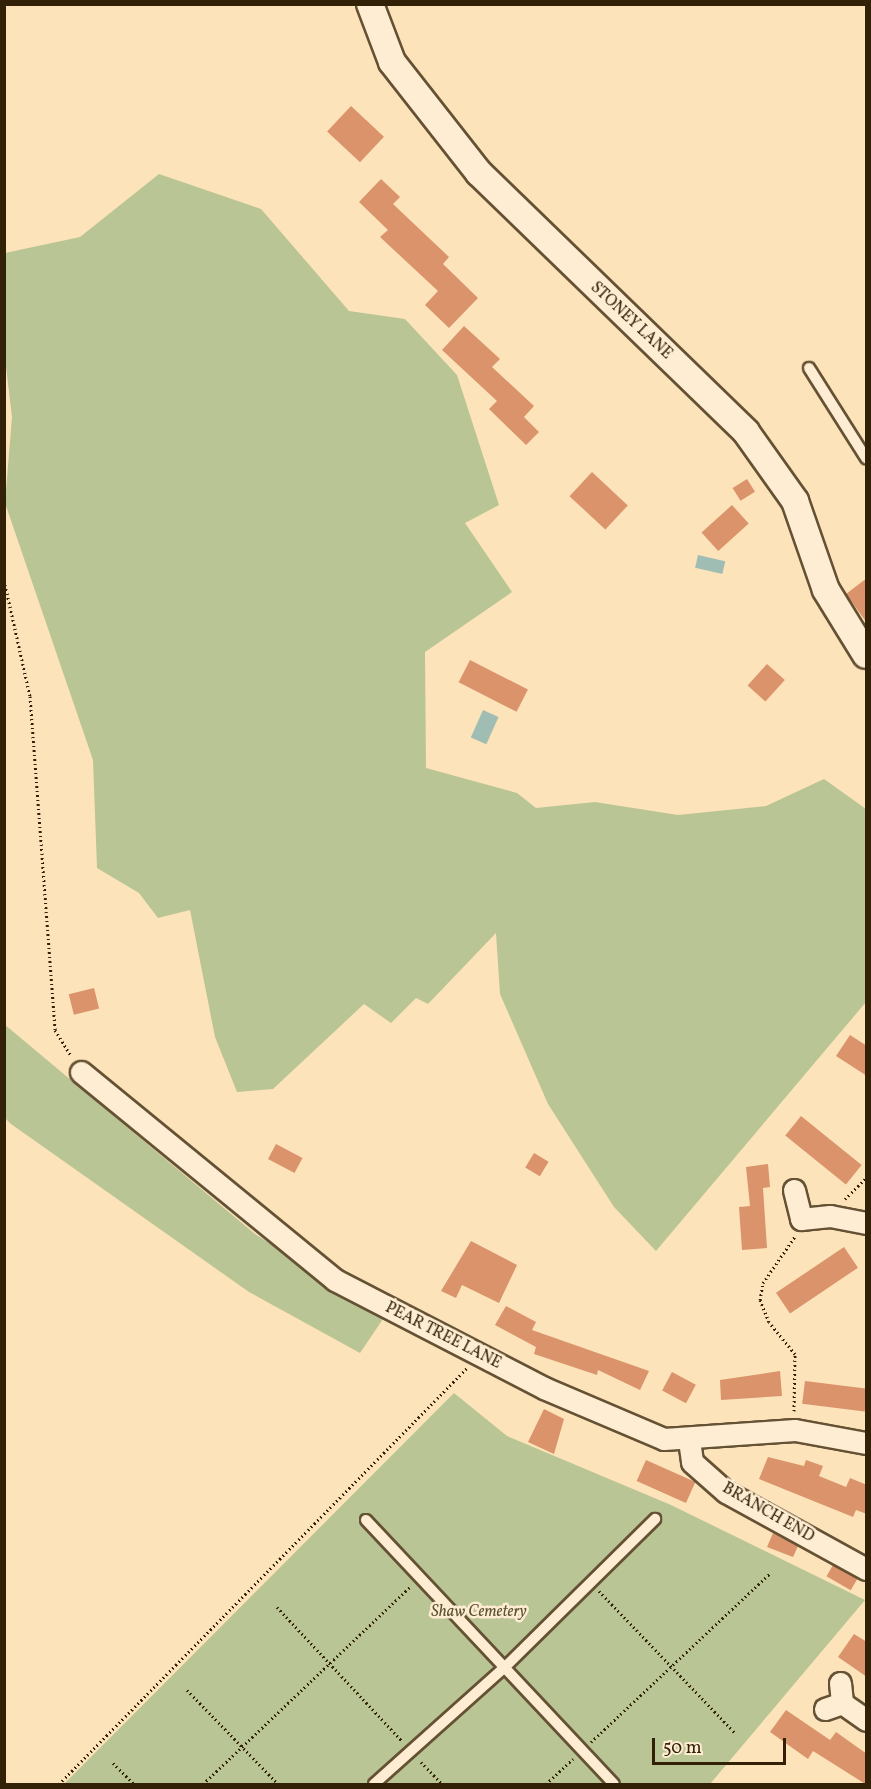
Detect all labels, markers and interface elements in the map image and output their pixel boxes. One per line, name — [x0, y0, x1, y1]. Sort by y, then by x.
street label: STONEY LANE — [586, 278, 676, 364]
street label: PEAR TREE LANE — [382, 1298, 504, 1374]
street label: BRANCH END — [719, 1479, 817, 1547]
park label: Shaw Cemetery — [431, 1602, 527, 1622]
scale bar — [655, 1726, 788, 1764]
text: 50 m — [663, 1736, 702, 1761]

